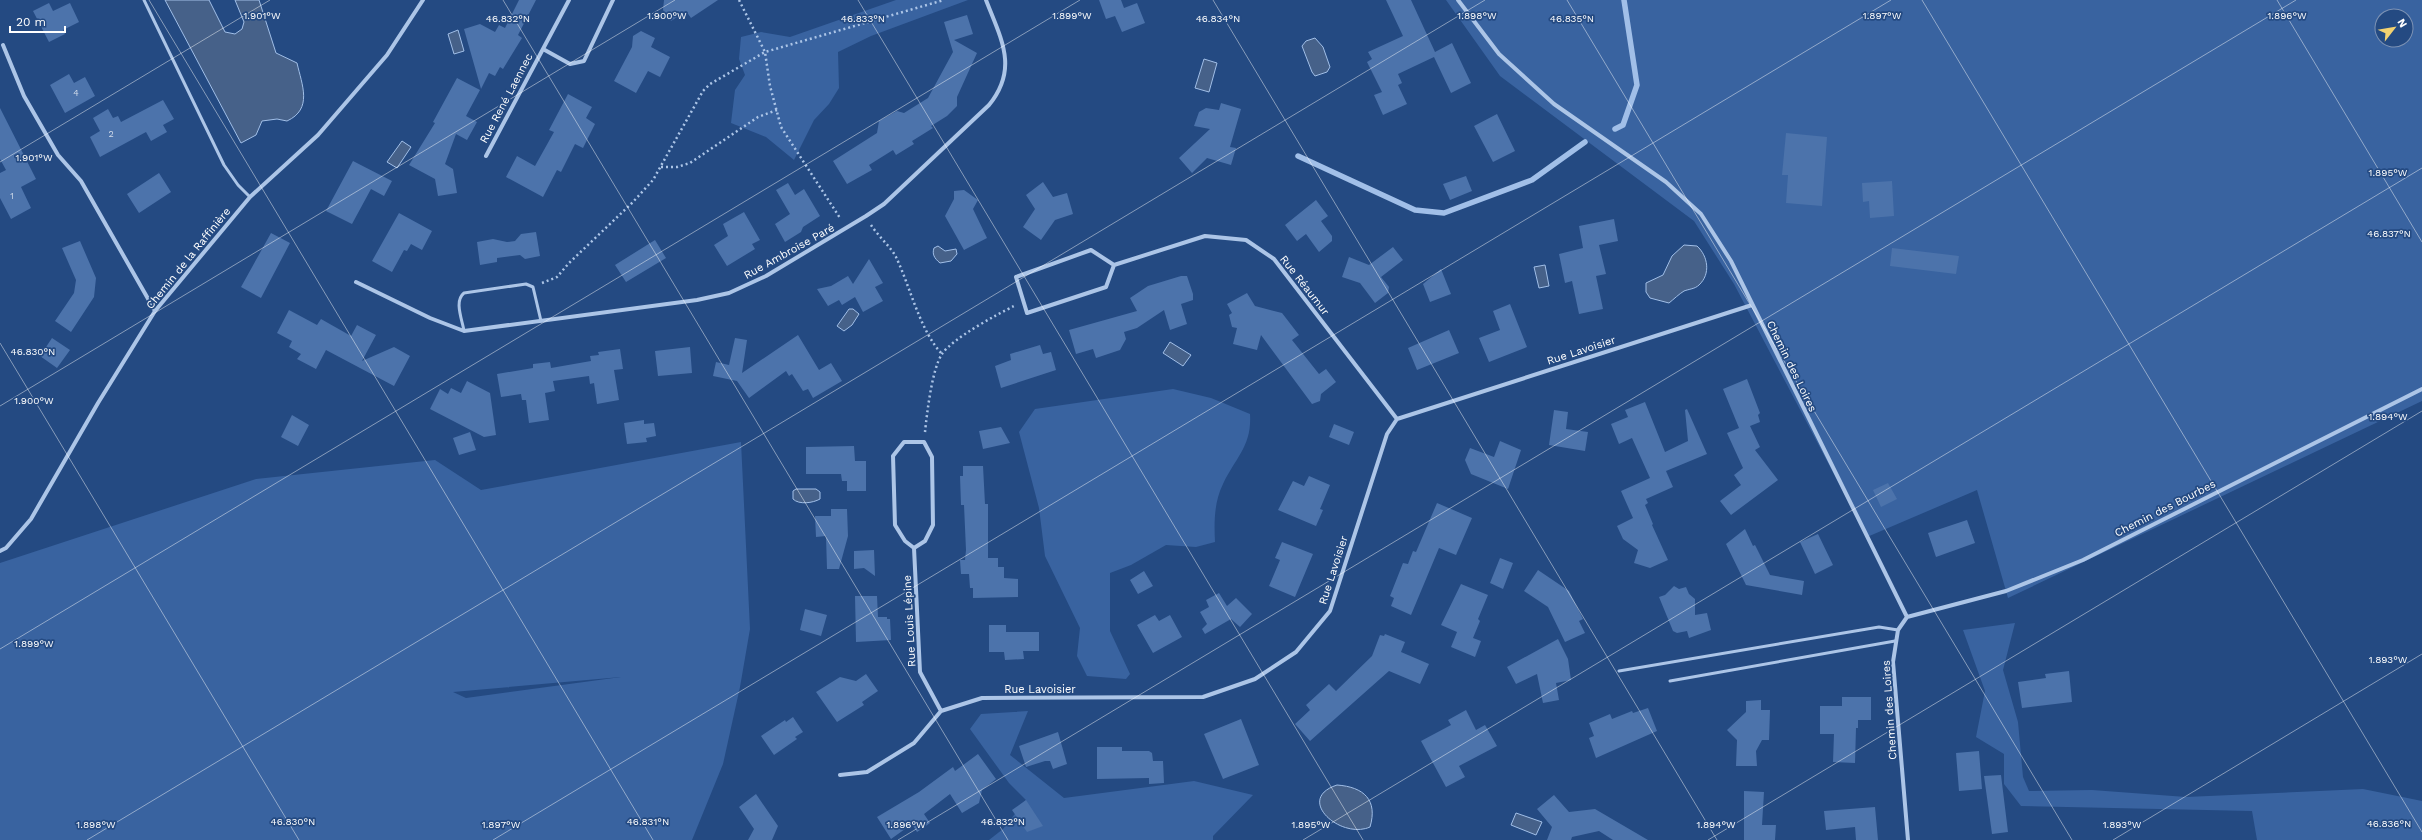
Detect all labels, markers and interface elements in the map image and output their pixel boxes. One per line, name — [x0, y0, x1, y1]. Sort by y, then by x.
scale bar — [10, 8, 65, 34]
north arrow — [2374, 8, 2414, 48]
text: 1.901°W — [243, 10, 281, 21]
text: 1.900°W — [647, 10, 687, 21]
text: 1.899°W — [1052, 10, 1092, 21]
text: 1.898°W — [1457, 10, 1497, 21]
text: 1.897°W — [1863, 10, 1902, 21]
text: 1.896°W — [2267, 10, 2307, 21]
text: 46.832°N — [486, 13, 530, 24]
text: 46.833°N — [841, 13, 885, 24]
text: 46.834°N — [1196, 13, 1240, 24]
text: 46.835°N — [1550, 13, 1594, 24]
text: 20 m — [16, 15, 46, 29]
text: N — [2394, 16, 2410, 30]
street label: Rue René Laennec — [477, 51, 536, 145]
house number: 4 — [73, 88, 79, 98]
house number: 2 — [108, 129, 114, 139]
text: 1.901°W — [15, 152, 53, 163]
text: 1.895°W — [2369, 167, 2408, 178]
house number: 1 — [10, 191, 14, 201]
street label: Chemin de la Raffinière — [144, 205, 233, 312]
street label: Rue Ambroise Paré — [742, 221, 837, 282]
text: 46.837°N — [2367, 228, 2411, 239]
street label: Rue Réaumur — [1277, 253, 1332, 318]
street label: Chemin des Loires — [1764, 318, 1819, 414]
street label: Rue Lavoisier — [1545, 333, 1618, 368]
text: 46.830°N — [11, 346, 55, 357]
text: 1.900°W — [14, 395, 54, 406]
text: 1.894°W — [2368, 411, 2408, 422]
street label: Chemin des Bourbes — [2113, 477, 2218, 540]
street label: Rue Lavoisier — [1316, 534, 1351, 606]
street label: Rue Louis Lépine — [901, 575, 918, 667]
text: 1.899°W — [14, 638, 54, 649]
text: 1.893°W — [2369, 654, 2408, 665]
street label: Chemin des Loires — [1880, 660, 1899, 760]
street label: Rue Lavoisier — [1004, 683, 1076, 696]
text: 46.830°N — [271, 816, 315, 827]
text: 46.831°N — [627, 816, 669, 827]
text: 46.832°N — [981, 816, 1025, 827]
text: 46.836°N — [2367, 818, 2411, 829]
text: 1.898°W — [76, 819, 116, 830]
text: 1.897°W — [482, 819, 521, 830]
text: 1.896°W — [886, 819, 926, 830]
text: 1.895°W — [1292, 819, 1331, 830]
text: 1.894°W — [1696, 819, 1736, 830]
text: 1.893°W — [2103, 819, 2142, 830]

